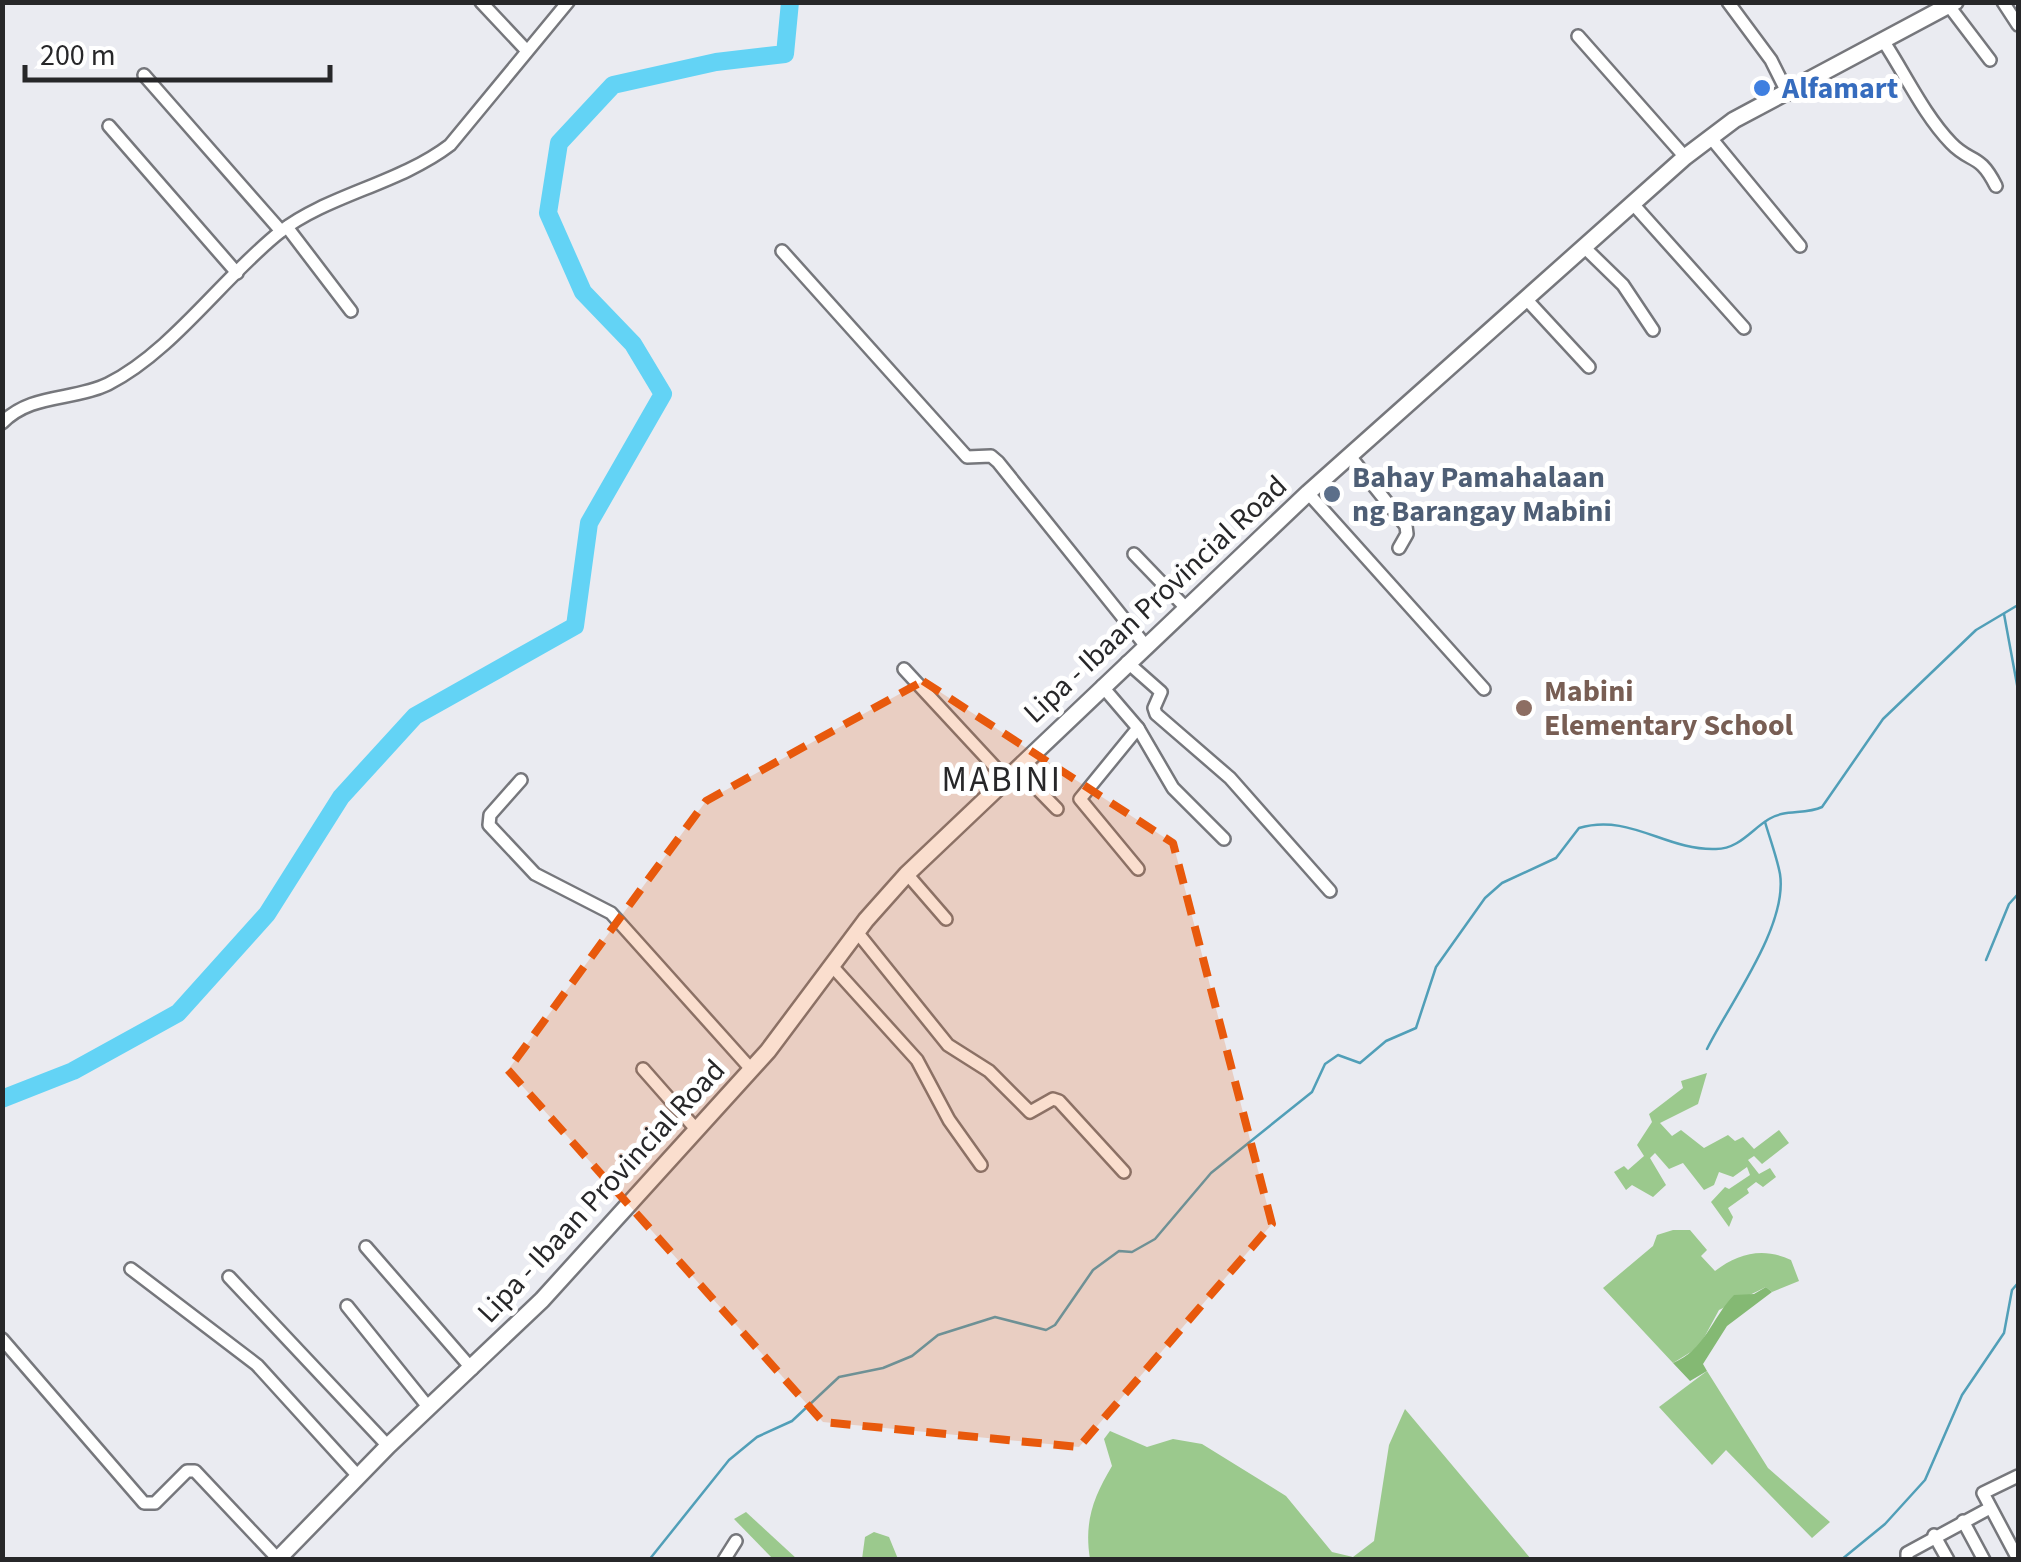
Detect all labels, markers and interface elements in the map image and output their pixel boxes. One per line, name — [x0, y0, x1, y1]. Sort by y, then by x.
scale bar — [25, 20, 330, 82]
text: 200 m — [40, 34, 116, 77]
place label: Alfamart — [1781, 67, 1899, 110]
marker: Alfamart — [1751, 77, 1773, 99]
place label: Bahay Pamahalaan ng Barangay Mabini — [1352, 456, 1612, 533]
street label: Lipa - Ibaan Provincial Road — [1014, 465, 1297, 733]
marker: Bahay Pamahalaan ng Barangay Mabini — [1321, 483, 1343, 505]
place label: Mabini Elementary School — [1544, 670, 1794, 747]
marker: Mabini Elementary School — [1513, 697, 1535, 719]
district label: MABINI — [941, 755, 1063, 805]
street label: Lipa - Ibaan Provincial Road — [467, 1050, 735, 1333]

